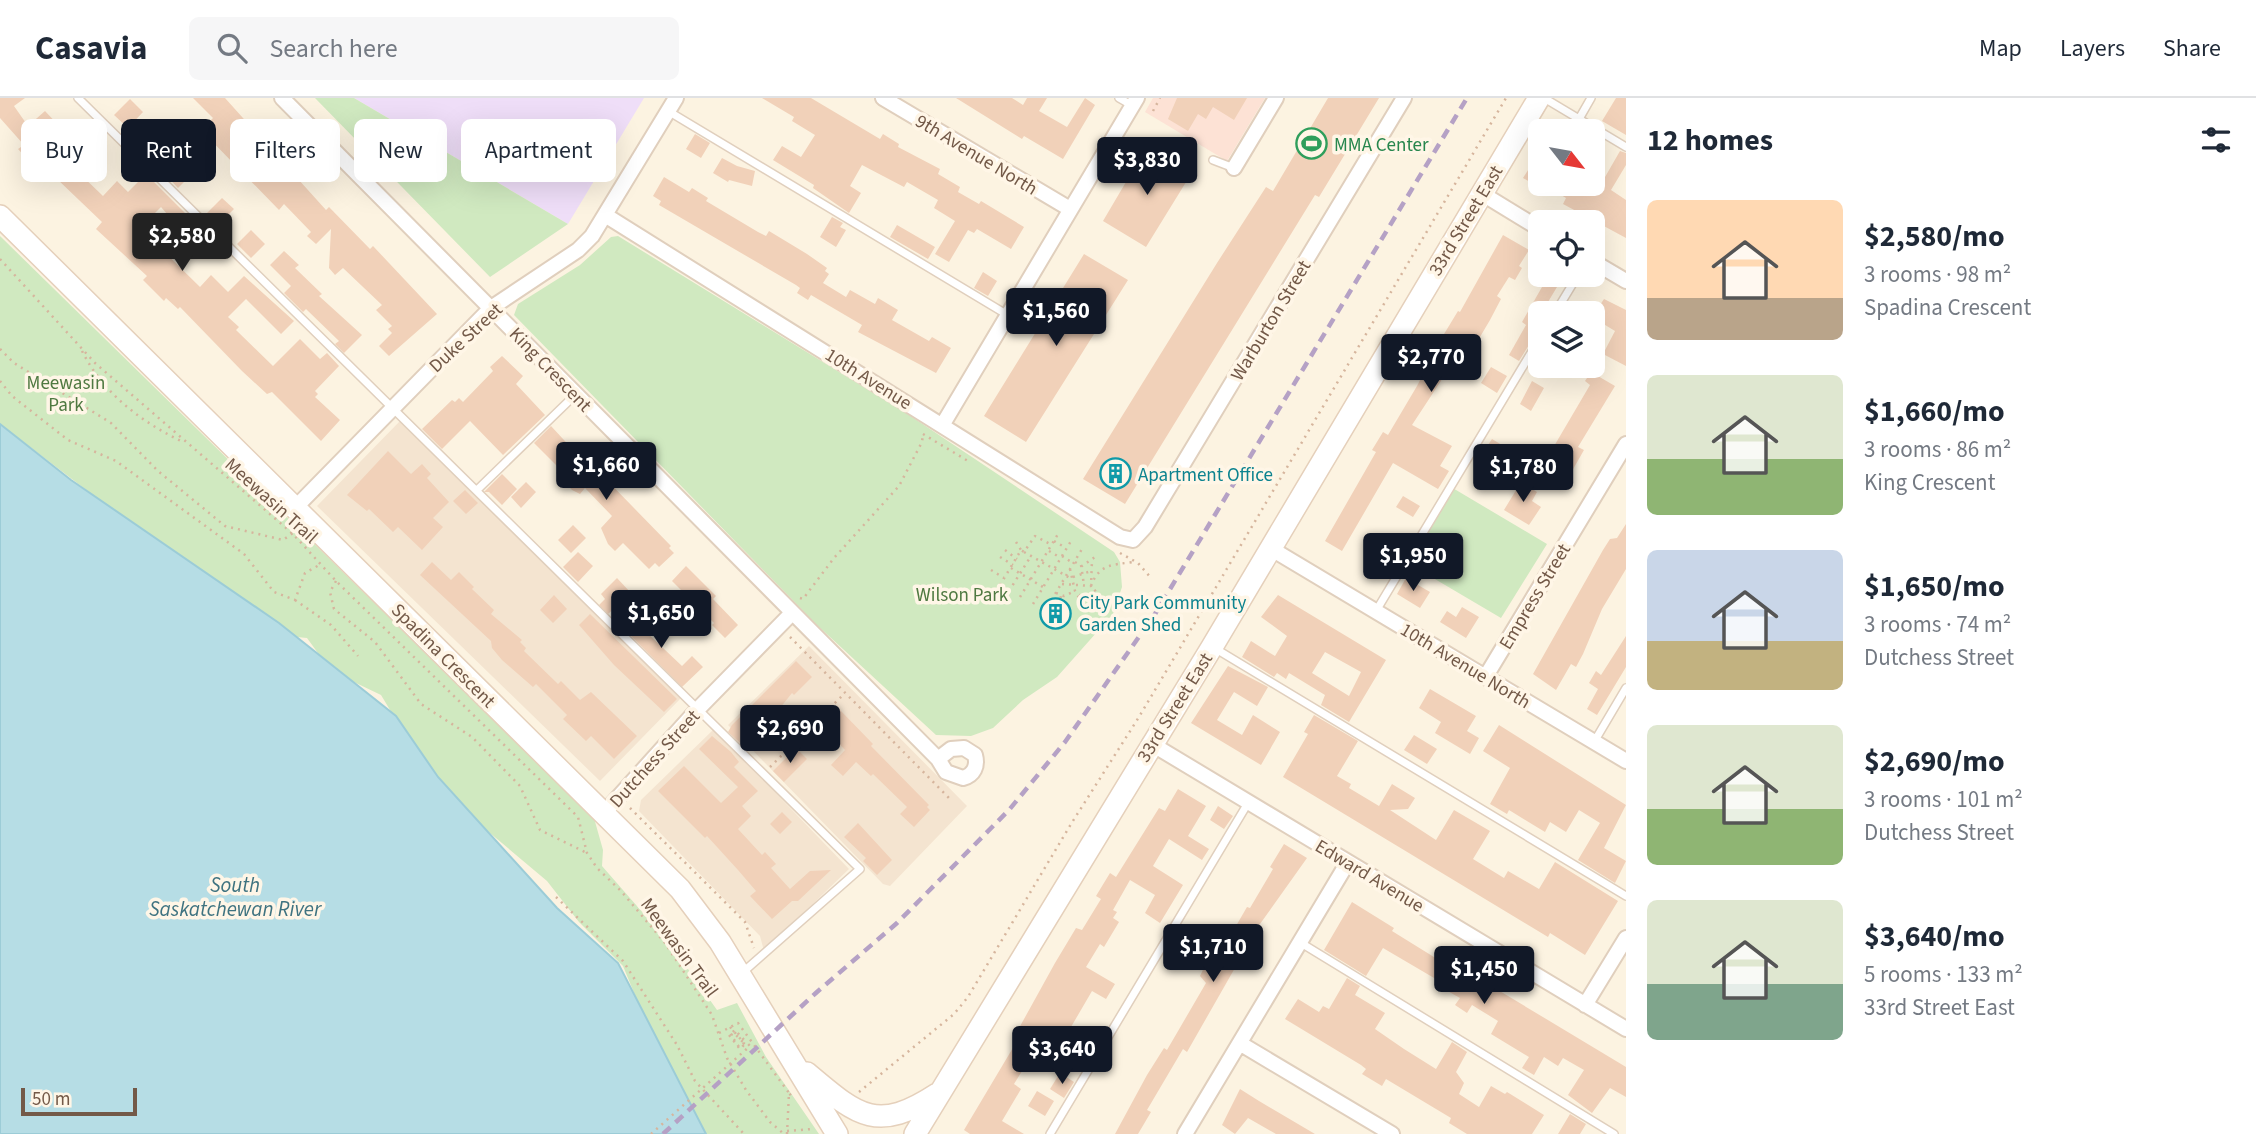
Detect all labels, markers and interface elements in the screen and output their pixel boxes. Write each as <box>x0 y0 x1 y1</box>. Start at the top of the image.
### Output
search box <box>189 17 679 80</box>
text: Casavia <box>35 25 147 72</box>
icon: search <box>213 29 251 67</box>
text: Search here <box>269 30 398 67</box>
text: Map <box>1979 31 2022 66</box>
text: Layers <box>2060 31 2125 66</box>
text: Share <box>2163 31 2221 66</box>
street label: 9th Avenue North <box>910 108 1042 202</box>
chip: Buy <box>21 119 107 182</box>
chip: Rent <box>121 119 216 182</box>
chip: Filters <box>230 119 340 182</box>
chip: New <box>354 119 447 182</box>
chip: Apartment <box>461 119 616 182</box>
north arrow <box>1528 119 1605 196</box>
map controls <box>1528 119 1605 378</box>
text: 12 homes <box>1647 119 1773 162</box>
icon: filters <box>2197 121 2235 159</box>
sports icon: MMA Center <box>1294 127 1328 161</box>
place label: MMA Center <box>1334 132 1429 159</box>
pin: $3,830 <box>1090 138 1204 197</box>
text: $3,830 <box>1113 143 1181 176</box>
street label: 33rd Street East <box>1423 160 1510 281</box>
button: locate <box>1528 210 1605 287</box>
pin: $2,580 <box>125 214 239 273</box>
text: $2,580/mo <box>1864 215 2005 258</box>
text: $2,580 <box>148 219 216 252</box>
icon: home <box>1703 228 1787 312</box>
street label: Warburton Street <box>1225 255 1318 386</box>
text: 3 rooms · 98 m² <box>1864 258 2011 291</box>
pin: $1,560 <box>999 288 1113 348</box>
text: Spadina Crescent <box>1864 291 2031 324</box>
text: $1,560 <box>1022 294 1090 327</box>
street label: Duke Street <box>423 296 509 379</box>
button: layers <box>1528 301 1605 378</box>
street label: King Crescent <box>502 322 598 419</box>
pin: $2,770 <box>1374 334 1488 394</box>
text: $2,770 <box>1397 340 1465 373</box>
street label: 10th Avenue <box>819 342 917 417</box>
park label: Meewasin Park <box>27 370 105 419</box>
text: $1,660/mo <box>1864 390 2005 433</box>
icon: home <box>1703 403 1787 487</box>
text: 3 rooms · 86 m² <box>1864 433 2011 466</box>
pin: $1,660 <box>549 442 663 502</box>
pin: $1,780 <box>1466 444 1580 504</box>
text: $1,660 <box>572 448 640 481</box>
text: $1,780 <box>1489 450 1557 483</box>
street label: Meewasin Trail <box>218 452 324 550</box>
building icon: Apartment Office <box>1098 457 1132 491</box>
place label: Apartment Office <box>1138 462 1273 489</box>
text: King Crescent <box>1864 466 1995 499</box>
pin: $1,950 <box>1356 533 1470 593</box>
street label: Empress Street <box>1493 538 1578 655</box>
text: $1,950 <box>1379 539 1447 572</box>
text: $1,650/mo <box>1864 565 2005 608</box>
icon: home <box>1703 578 1787 662</box>
park label: Wilson Park <box>916 582 1009 609</box>
pin: $1,650 <box>604 590 718 650</box>
place label: City Park Community Garden Shed <box>1079 590 1246 639</box>
text: $1,650 <box>627 596 695 629</box>
building icon: City Park Community Garden Shed <box>1039 596 1073 630</box>
street label: Spadina Crescent <box>385 598 502 715</box>
text: 3 rooms · 74 m² <box>1864 608 2011 641</box>
street label: 10th Avenue North <box>1395 617 1536 716</box>
text: Dutchess Street <box>1864 641 2014 674</box>
street label: 33rd Street East <box>1131 647 1220 768</box>
street label: Dutchess Street <box>604 703 707 814</box>
pin: $2,690 <box>733 706 847 765</box>
text: $2,690 <box>756 711 824 744</box>
text: $2,690/mo <box>1864 740 2005 783</box>
icon: home <box>1703 753 1787 837</box>
text: 3 rooms · 101 m² <box>1864 783 2023 816</box>
text: Dutchess Street <box>1864 816 2014 849</box>
street label: Edward Avenue <box>1310 833 1429 919</box>
water label: South Saskatchewan River <box>149 870 322 924</box>
street label: Meewasin Trail <box>633 893 724 1003</box>
text: $3,640/mo <box>1864 915 2005 958</box>
pin: $1,710 <box>1156 924 1270 984</box>
icon: home <box>1703 928 1787 1012</box>
text: $1,710 <box>1179 930 1247 963</box>
pin: $1,450 <box>1427 946 1541 1006</box>
text: $1,450 <box>1450 952 1518 985</box>
text: 5 rooms · 133 m² <box>1864 958 2023 991</box>
text: 33rd Street East <box>1864 991 2015 1024</box>
pin: $3,640 <box>1005 1026 1119 1086</box>
text: $3,640 <box>1028 1032 1096 1065</box>
scale bar <box>21 1085 136 1117</box>
text: 50 m <box>32 1086 70 1113</box>

